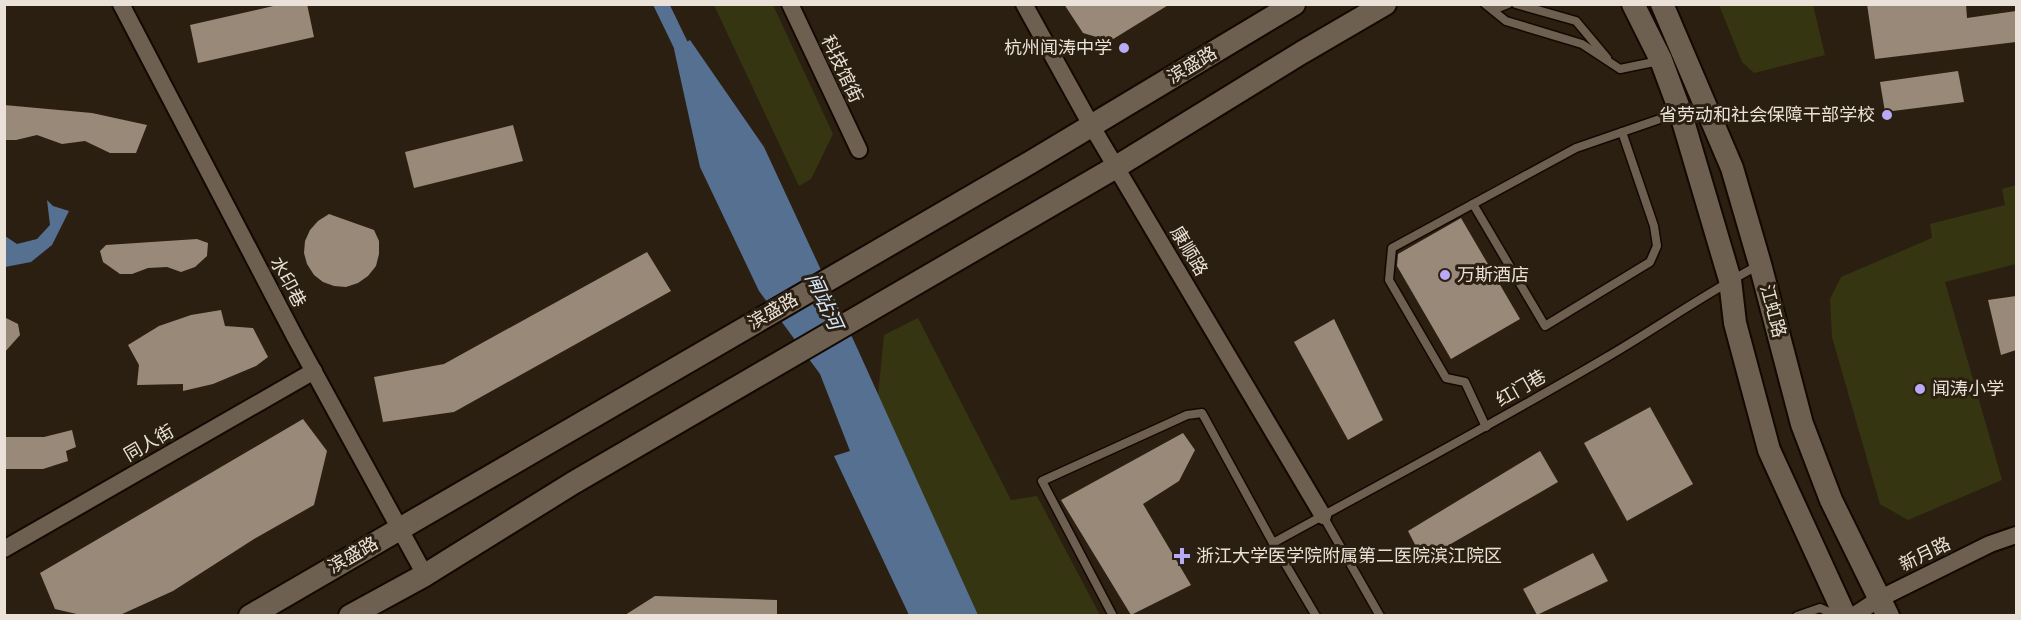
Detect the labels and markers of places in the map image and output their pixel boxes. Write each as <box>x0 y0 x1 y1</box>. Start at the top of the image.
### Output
place label: 杭州闻涛中学 <box>1004 37 1112 58</box>
marker: 杭州闻涛中学 <box>1117 41 1131 55</box>
place label: 省劳动和社会保障干部学校 <box>1659 104 1875 125</box>
marker: 省劳动和社会保障干部学校 <box>1880 108 1894 122</box>
place label: 万斯酒店 <box>1457 264 1529 285</box>
marker: 万斯酒店 <box>1438 268 1452 282</box>
place label: 闻涛小学 <box>1932 378 2004 399</box>
marker: 闻涛小学 <box>1913 382 1927 396</box>
place label: 浙江大学医学院附属第二医院滨江院区 <box>1196 545 1502 566</box>
marker: 浙江大学医学院附属第二医院滨江院区 <box>1173 547 1191 565</box>

